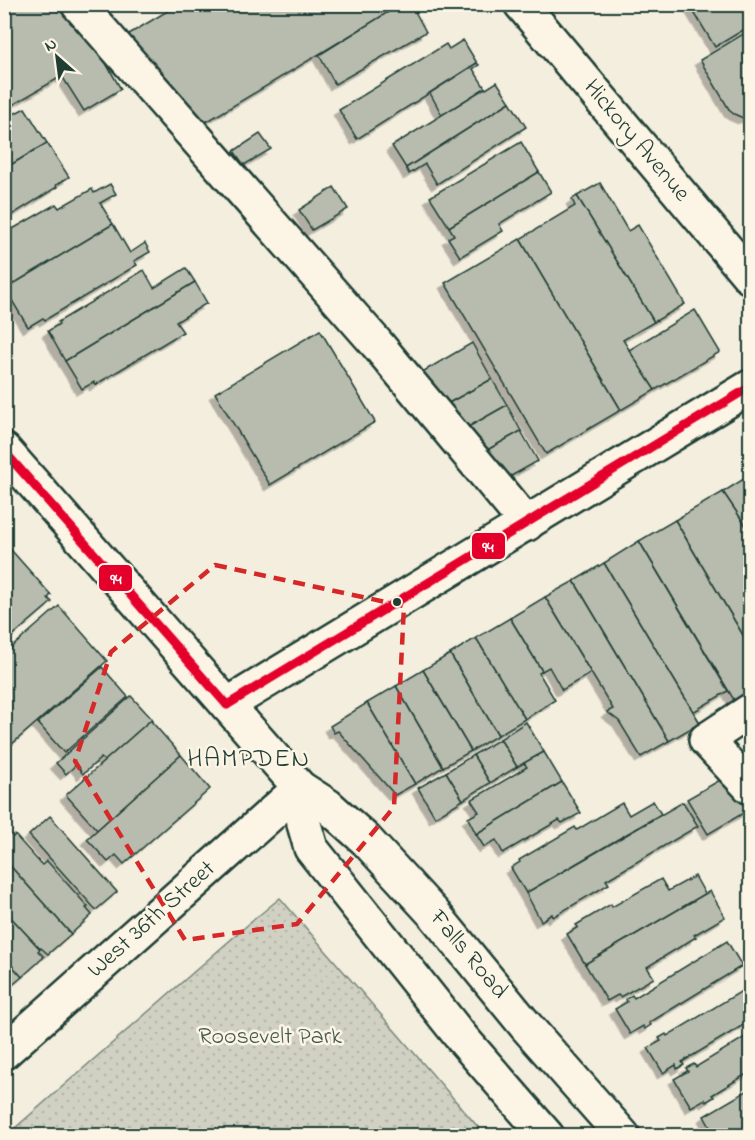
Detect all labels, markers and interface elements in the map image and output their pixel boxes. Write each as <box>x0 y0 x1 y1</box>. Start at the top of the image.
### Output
north arrow <box>27 27 87 87</box>
text: N <box>40 32 61 59</box>
street label: Hickory Avenue <box>573 72 698 211</box>
line badge: 94 <box>471 532 506 560</box>
text: 94 <box>481 536 494 560</box>
line badge: 94 <box>98 564 133 592</box>
text: 94 <box>109 568 122 592</box>
unlabelled marker <box>391 596 403 608</box>
district label: HAMPDEN <box>187 741 311 779</box>
street label: West 36th Street <box>80 853 224 987</box>
street label: Falls Road <box>420 902 516 1008</box>
park label: Roosevelt Park <box>198 1020 342 1055</box>

